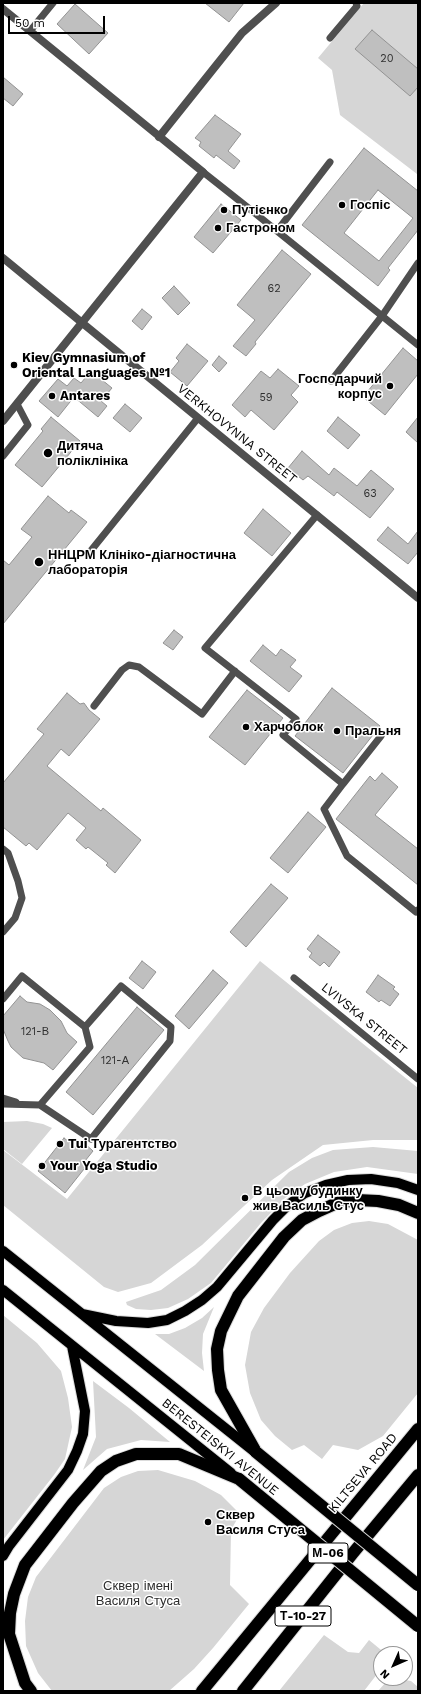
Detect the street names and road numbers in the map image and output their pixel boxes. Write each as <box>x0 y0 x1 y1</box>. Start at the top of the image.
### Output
street label: VERKHOVYNNA STREET <box>174 381 300 487</box>
street label: LVIVSKA STREET <box>318 980 410 1058</box>
street label: BERESTEISKYI AVENUE <box>159 1395 281 1499</box>
street label: KILTSEVA ROAD <box>325 1430 401 1516</box>
road number: М-06 <box>308 1543 348 1563</box>
road number: Т-10-27 <box>275 1606 331 1626</box>

